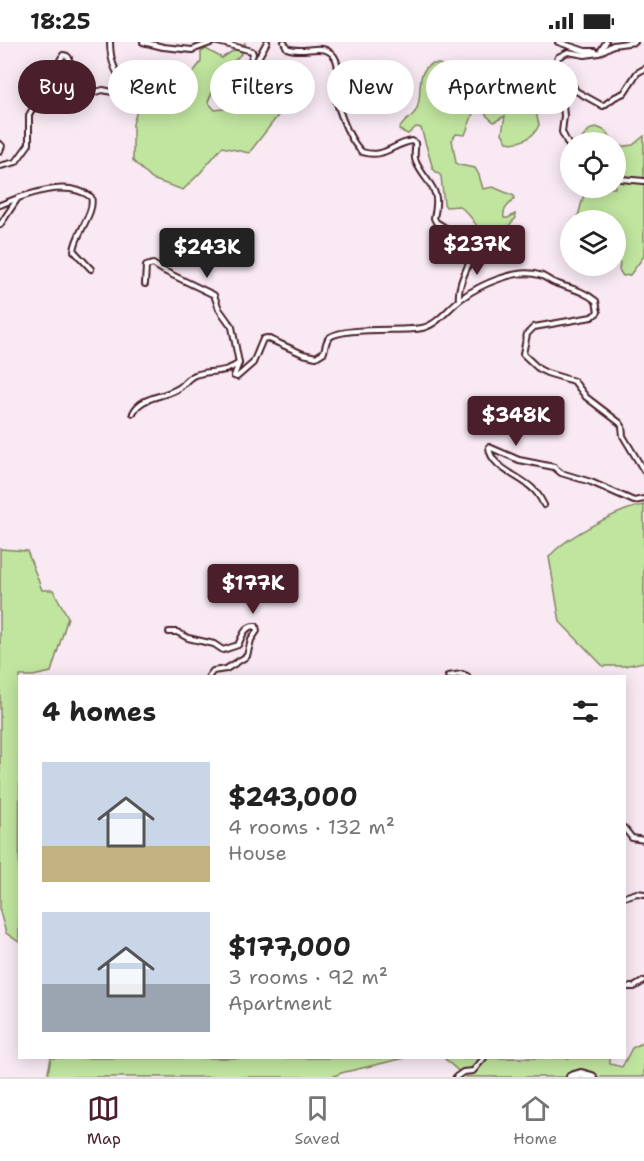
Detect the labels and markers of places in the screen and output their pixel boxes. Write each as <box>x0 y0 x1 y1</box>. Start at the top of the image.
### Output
pin: $237K <box>435 225 519 276</box>
pin: $243K <box>165 228 249 279</box>
pin: $348K <box>474 396 558 447</box>
pin: $177K <box>211 564 295 615</box>

